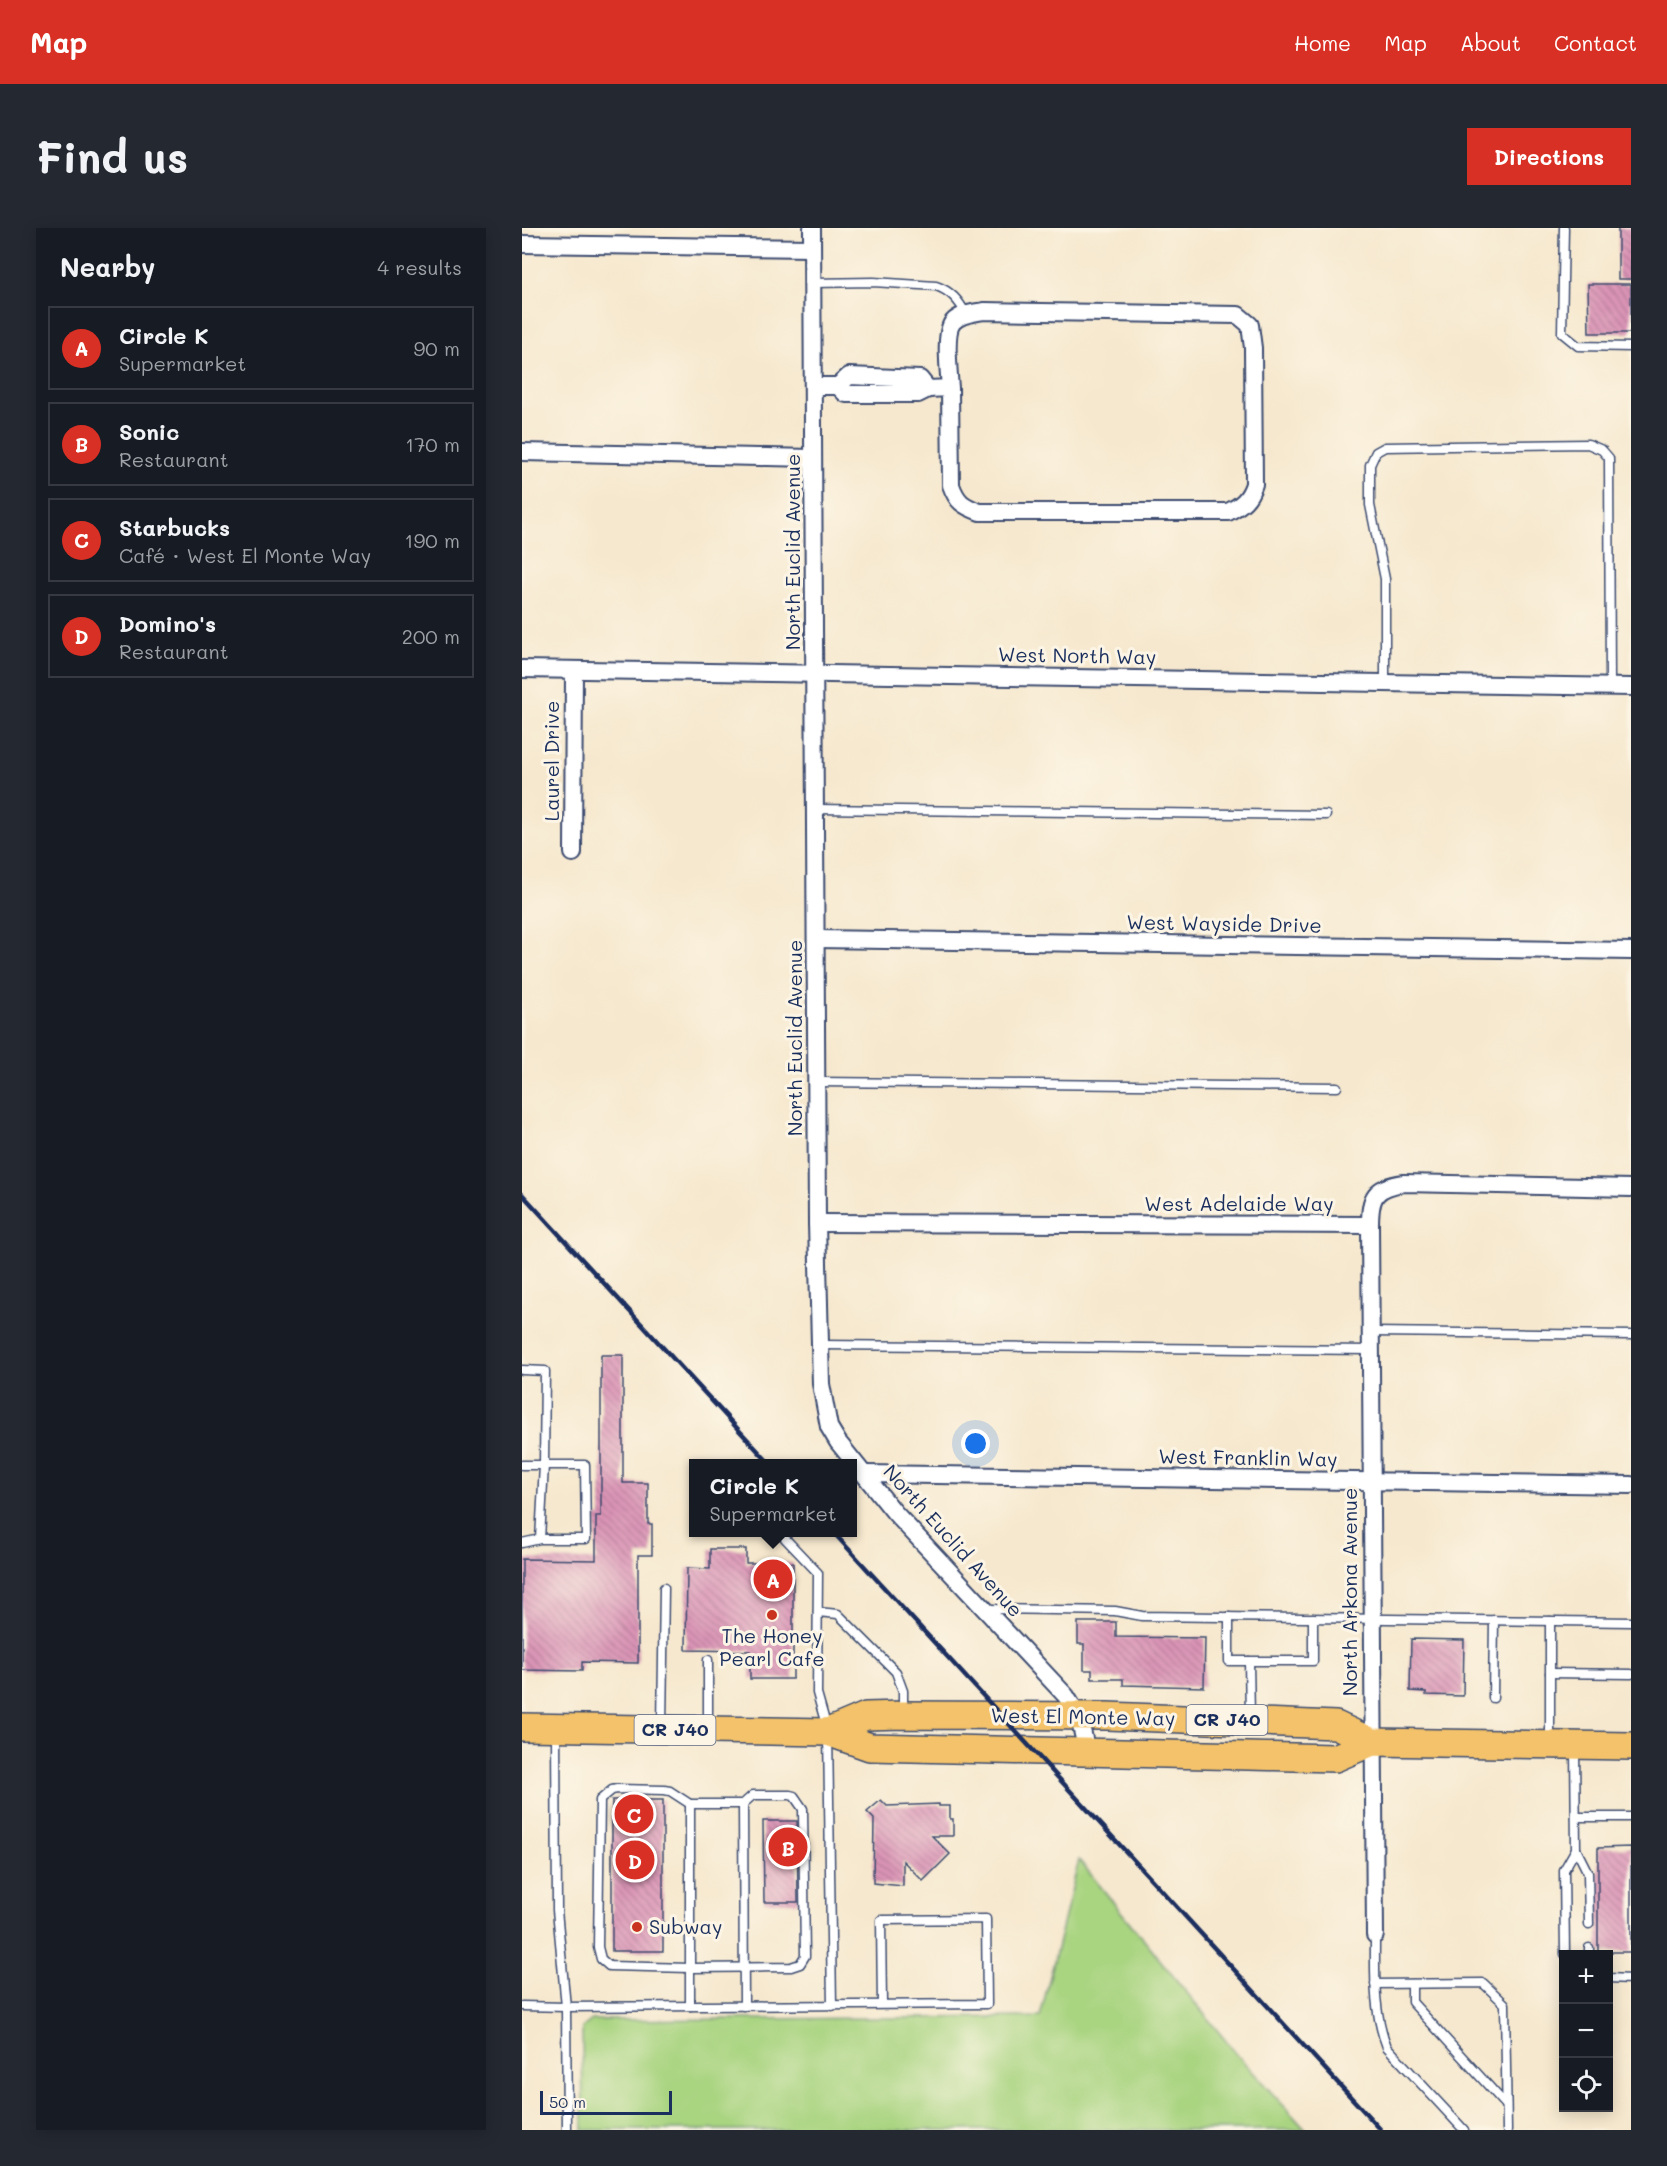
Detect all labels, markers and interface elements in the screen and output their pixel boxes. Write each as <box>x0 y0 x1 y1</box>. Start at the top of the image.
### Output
text: Map <box>30 24 87 60</box>
text: Home <box>1294 29 1351 56</box>
text: Map <box>1384 29 1427 56</box>
text: About <box>1460 29 1521 56</box>
text: Contact <box>1554 29 1637 56</box>
button: Directions <box>1467 128 1631 185</box>
text: Find us <box>36 129 188 184</box>
text: Nearby <box>60 250 155 284</box>
text: 4 results <box>377 254 462 280</box>
text: Circle K <box>119 321 209 350</box>
text: A <box>75 335 88 361</box>
text: 90 m <box>414 335 460 361</box>
text: Supermarket <box>119 350 246 376</box>
text: Sonic <box>119 417 179 446</box>
text: B <box>75 431 88 457</box>
text: 170 m <box>405 431 460 457</box>
text: Restaurant <box>119 446 229 472</box>
street label: North Euclid Avenue <box>779 454 805 650</box>
text: Starbucks <box>119 513 230 542</box>
text: C <box>74 527 89 553</box>
text: 190 m <box>405 527 460 553</box>
text: Café · West El Monte Way <box>119 542 371 568</box>
text: Domino's <box>119 609 216 638</box>
text: D <box>74 623 89 649</box>
text: 200 m <box>402 623 460 649</box>
text: Restaurant <box>119 638 229 664</box>
street label: West North Way <box>998 641 1156 669</box>
street label: Laurel Drive <box>538 701 564 821</box>
street label: West Wayside Drive <box>1126 908 1322 938</box>
street label: North Euclid Avenue <box>781 940 807 1136</box>
street label: West Adelaide Way <box>1144 1190 1334 1216</box>
your location <box>961 1429 990 1458</box>
street label: West Franklin Way <box>1158 1442 1338 1472</box>
popup <box>689 1459 857 1537</box>
street label: North Euclid Avenue <box>878 1459 1029 1622</box>
text: Circle K <box>709 1471 799 1500</box>
street label: North Arkona Avenue <box>1336 1488 1362 1696</box>
text: Supermarket <box>709 1500 837 1526</box>
pin: A <box>754 1556 792 1602</box>
marker: The Honey Pearl Cafe <box>765 1608 779 1622</box>
place label: The Honey Pearl Cafe <box>719 1622 825 1671</box>
street label: West El Monte Way <box>990 1701 1176 1731</box>
road number: CR J40 <box>1186 1705 1268 1735</box>
road number: CR J40 <box>634 1715 716 1745</box>
pin: C <box>614 1792 654 1836</box>
pin: B <box>768 1824 808 1870</box>
pin: D <box>616 1838 654 1882</box>
place label: Subway <box>649 1913 722 1939</box>
marker: Subway <box>630 1920 644 1934</box>
map controls <box>1559 1950 1613 2112</box>
button: + <box>1559 1950 1613 2004</box>
button: − <box>1559 2004 1613 2058</box>
button: locate <box>1559 2058 1613 2112</box>
scale bar <box>540 2088 672 2116</box>
text: 50 m <box>549 2091 586 2112</box>

